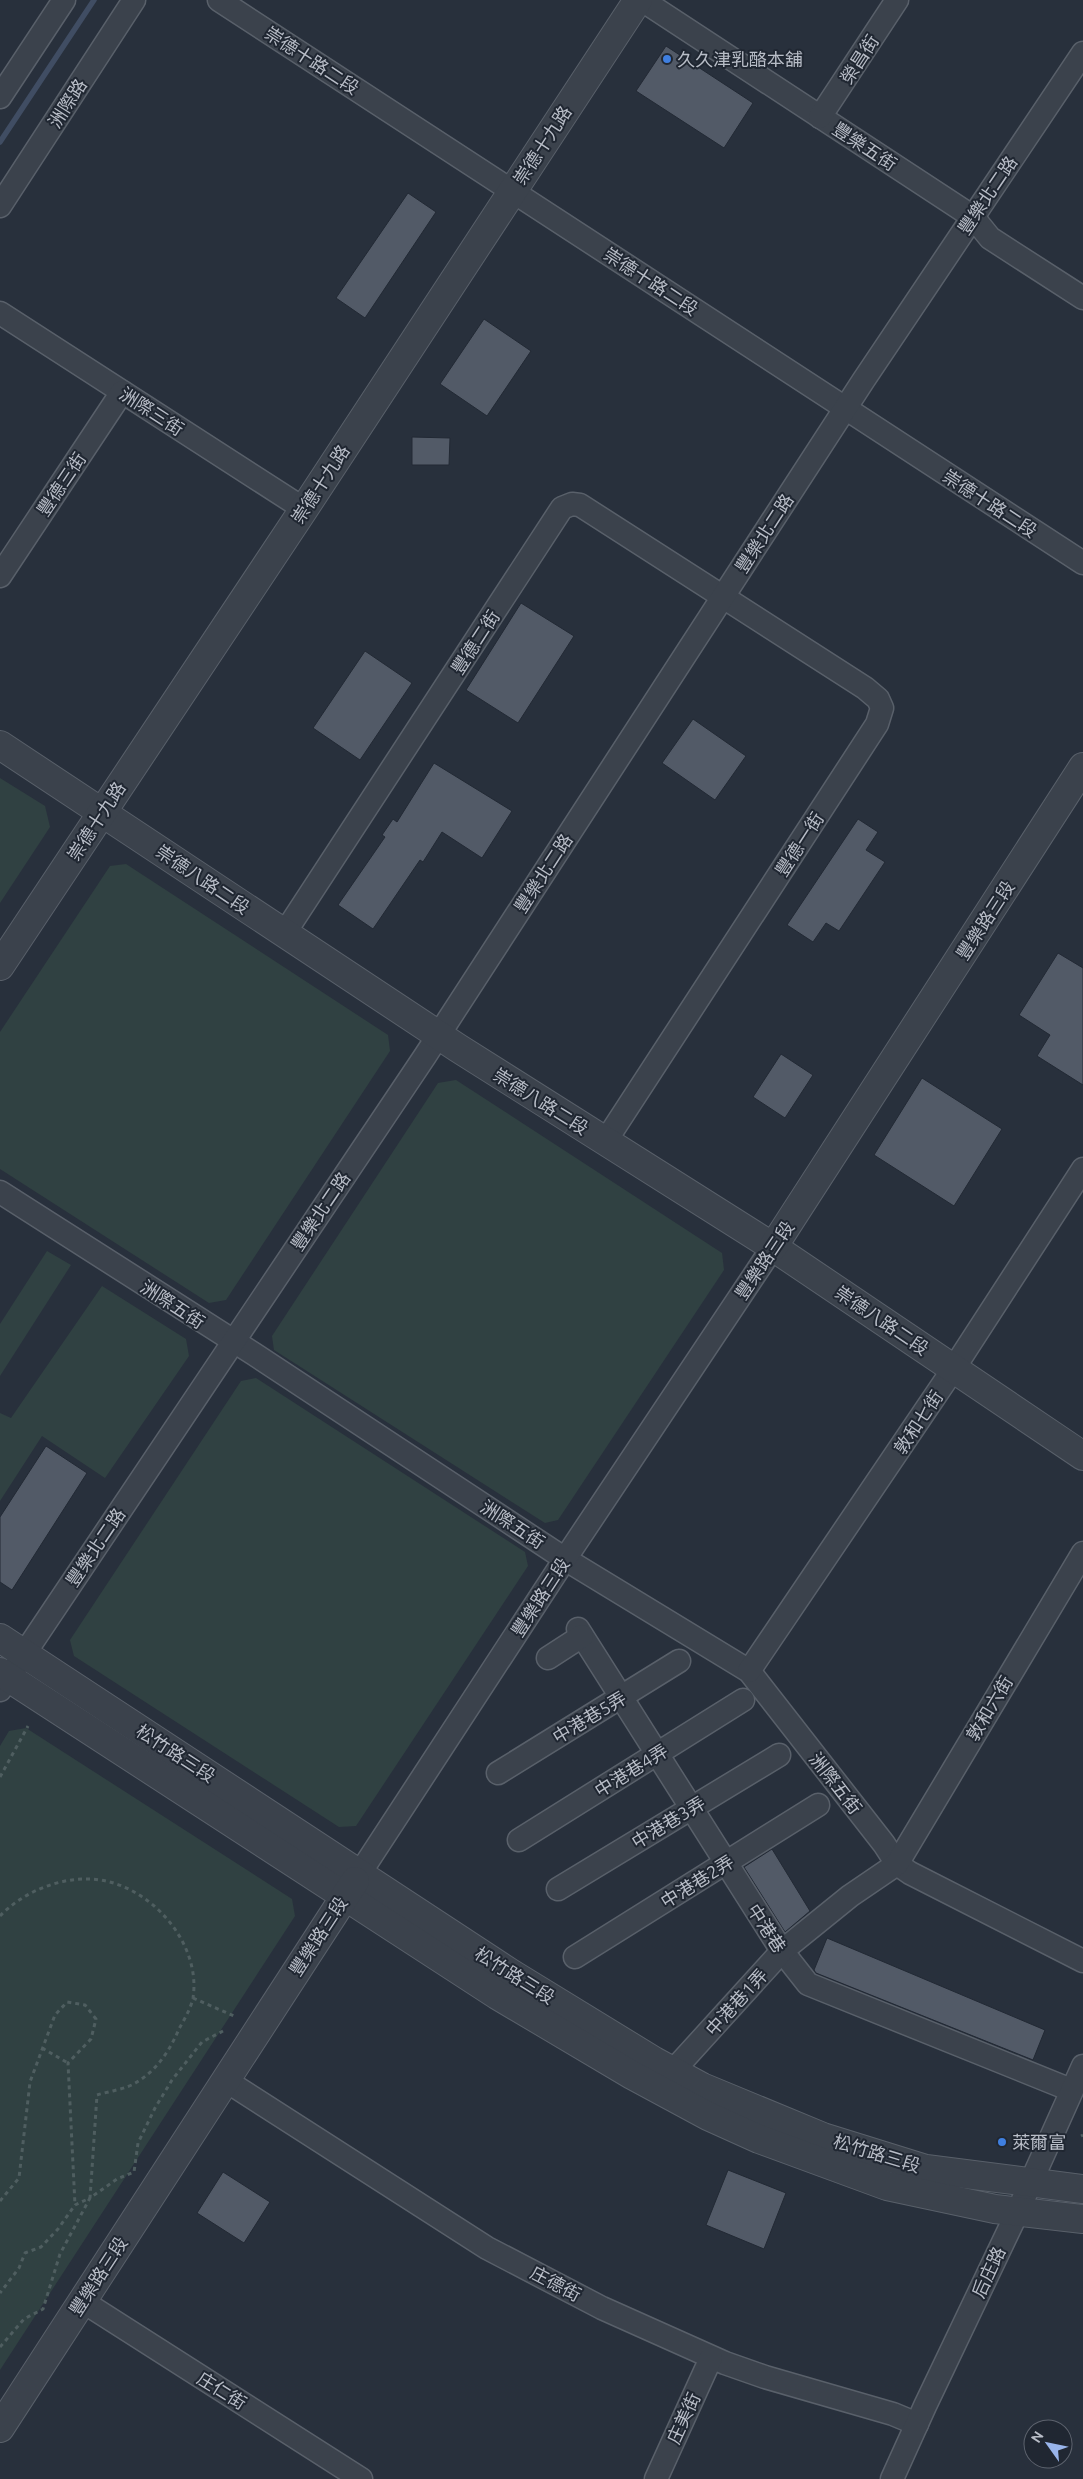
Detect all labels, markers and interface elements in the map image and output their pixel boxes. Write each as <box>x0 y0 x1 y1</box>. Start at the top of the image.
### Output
street label: 崇德十路二段 <box>261 22 363 98</box>
street label: 榮昌街 <box>836 31 882 87</box>
place label: 久久津乳酪本舖 <box>677 49 803 69</box>
marker: 久久津乳酪本舖 <box>661 53 673 65</box>
street label: 洲際路 <box>44 75 90 131</box>
street label: 崇德十九路 <box>509 102 575 188</box>
street label: 豐樂五街 <box>829 118 901 174</box>
street label: 豐樂北二路 <box>954 152 1020 238</box>
street label: 崇德十路二段 <box>600 243 702 319</box>
street label: 洲際三街 <box>116 383 188 439</box>
street label: 崇德十九路 <box>287 441 353 527</box>
street label: 豐德三街 <box>33 449 89 519</box>
street label: 崇德十路二段 <box>939 465 1041 541</box>
street label: 豐樂北二路 <box>731 490 797 576</box>
street label: 豐德二街 <box>447 606 503 678</box>
street label: 崇德十九路 <box>63 778 129 864</box>
street label: 豐德一街 <box>771 808 827 880</box>
street label: 豐樂北二路 <box>510 830 576 916</box>
street label: 崇德八路二段 <box>153 841 253 917</box>
street label: 豐樂路三段 <box>952 877 1018 963</box>
street label: 崇德八路二段 <box>490 1064 592 1138</box>
street label: 豐樂北二路 <box>287 1168 353 1254</box>
street label: 豐樂路三段 <box>731 1217 797 1303</box>
street label: 洲際五街 <box>137 1276 209 1332</box>
street label: 崇德八路二段 <box>832 1282 932 1358</box>
street label: 敦和七街 <box>890 1387 946 1457</box>
street label: 洲際五街 <box>477 1496 549 1552</box>
street label: 豐樂北二路 <box>62 1504 128 1590</box>
street label: 豐樂路三段 <box>507 1554 573 1640</box>
street label: 敦和六街 <box>962 1672 1016 1744</box>
street label: 中港巷5弄 <box>549 1687 629 1747</box>
street label: 松竹路三段 <box>133 1720 219 1786</box>
street label: 中港巷4弄 <box>591 1740 671 1800</box>
street label: 洲際五街 <box>806 1748 866 1818</box>
street label: 中港巷3弄 <box>628 1792 708 1852</box>
street label: 中港巷2弄 <box>657 1851 737 1911</box>
street label: 豐樂路三段 <box>285 1893 351 1979</box>
street label: 中港巷 <box>744 1900 790 1956</box>
street label: 松竹路三段 <box>472 1943 558 2007</box>
street label: 中港巷1弄 <box>701 1965 771 2039</box>
street label: 松竹路三段 <box>831 2130 923 2176</box>
place label: 萊爾富 <box>1012 2132 1066 2152</box>
marker: 萊爾富 <box>996 2136 1008 2148</box>
street label: 豐樂路三段 <box>65 2233 131 2319</box>
street label: 后庄路 <box>968 2243 1008 2301</box>
street label: 庄德街 <box>527 2261 585 2305</box>
street label: 庄仁街 <box>194 2367 250 2413</box>
street label: 庄美街 <box>663 2389 703 2447</box>
north arrow <box>1023 2419 1073 2469</box>
text: N <box>1028 2428 1047 2446</box>

